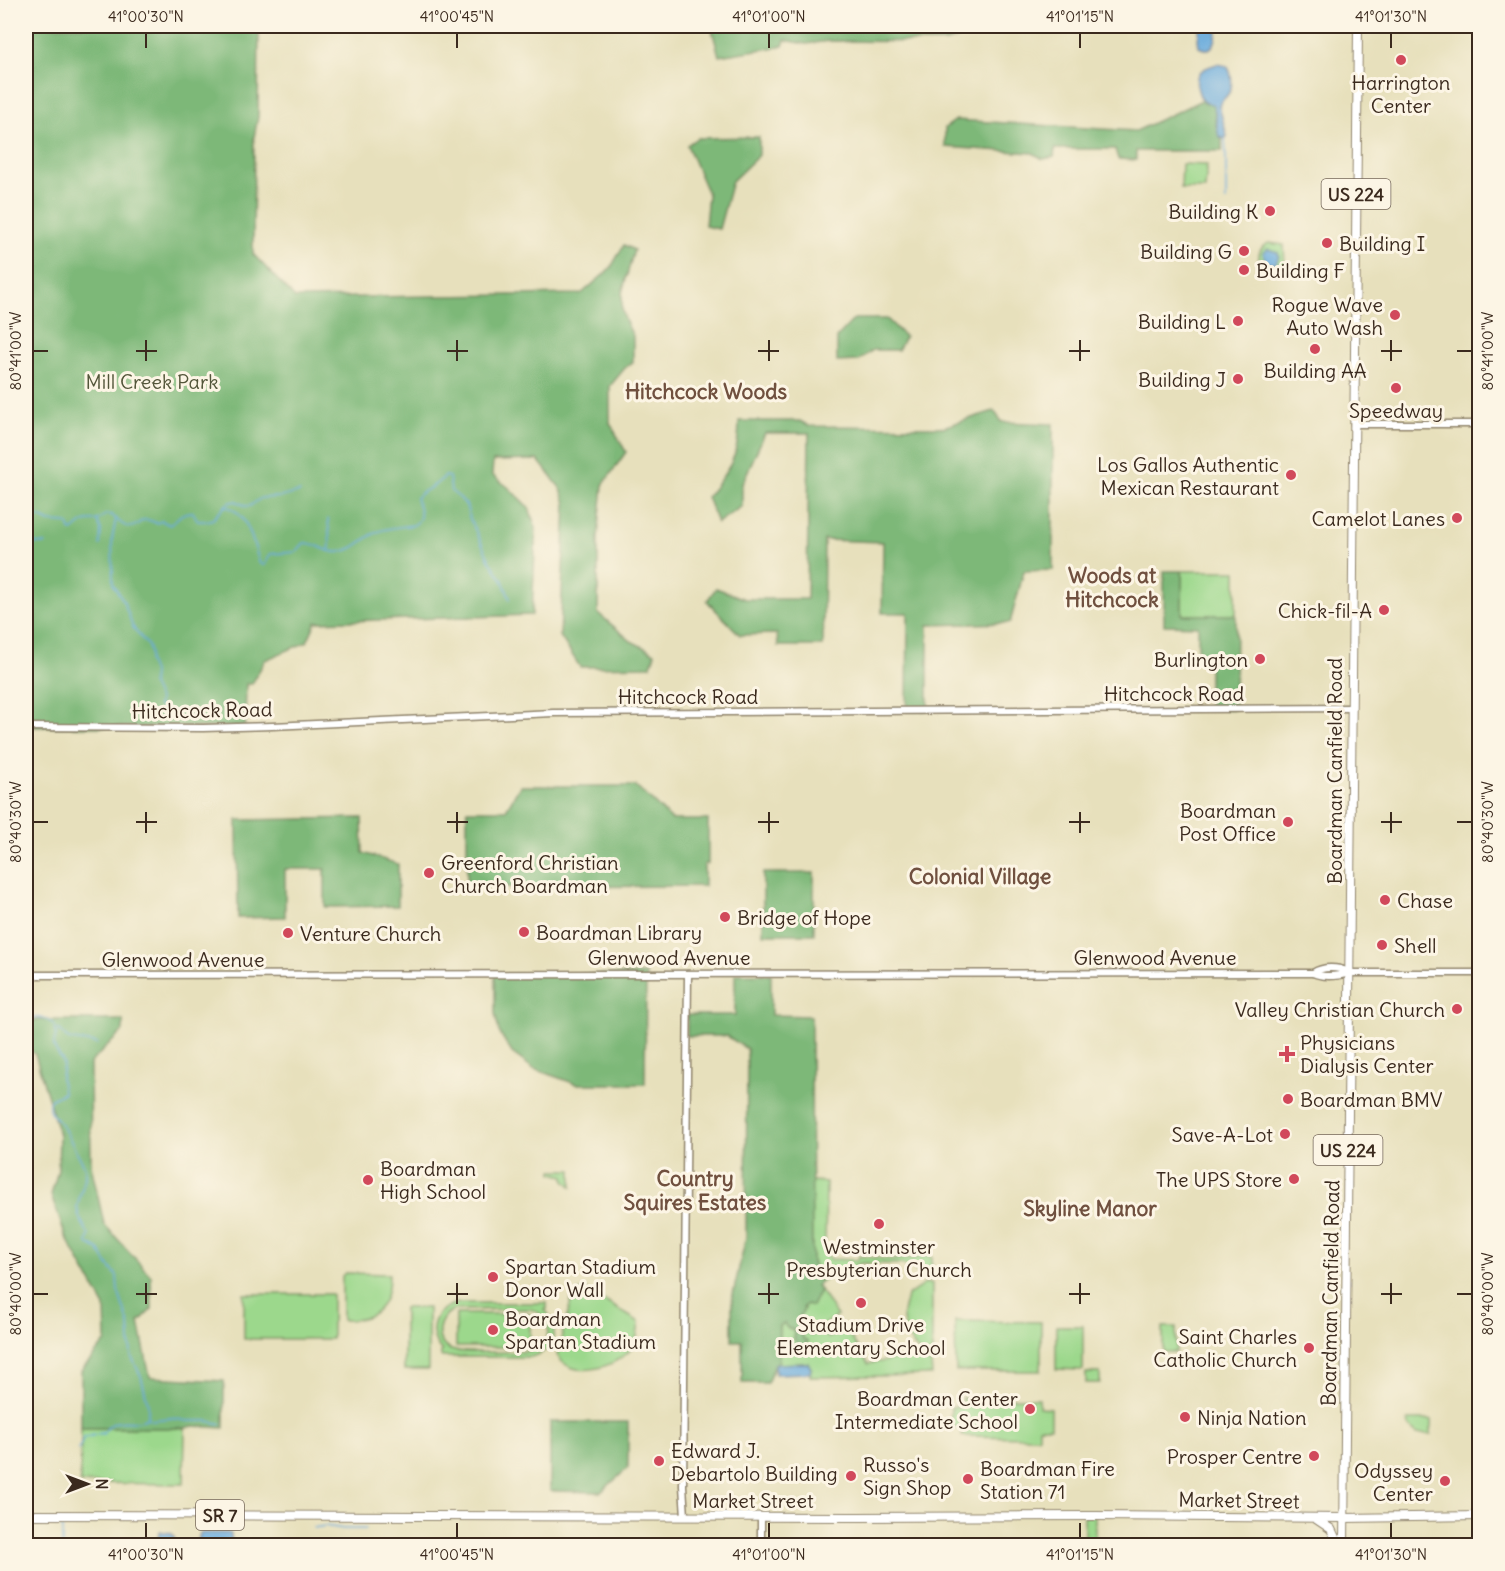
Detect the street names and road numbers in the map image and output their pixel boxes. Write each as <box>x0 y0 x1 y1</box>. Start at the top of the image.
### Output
road number: US 224 <box>1322 179 1390 209</box>
street label: Boardman Canfield Road <box>1322 658 1347 884</box>
street label: Hitchcock Road <box>1104 681 1245 706</box>
street label: Hitchcock Road <box>618 684 759 709</box>
street label: Hitchcock Road <box>131 696 273 724</box>
street label: Glenwood Avenue <box>588 945 750 970</box>
street label: Glenwood Avenue <box>1074 945 1236 970</box>
street label: Glenwood Avenue <box>102 947 264 972</box>
road number: US 224 <box>1314 1135 1382 1165</box>
street label: Boardman Canfield Road <box>1316 1179 1344 1406</box>
street label: Market Street <box>1178 1486 1300 1514</box>
street label: Market Street <box>692 1488 814 1513</box>
road number: SR 7 <box>196 1500 244 1530</box>

